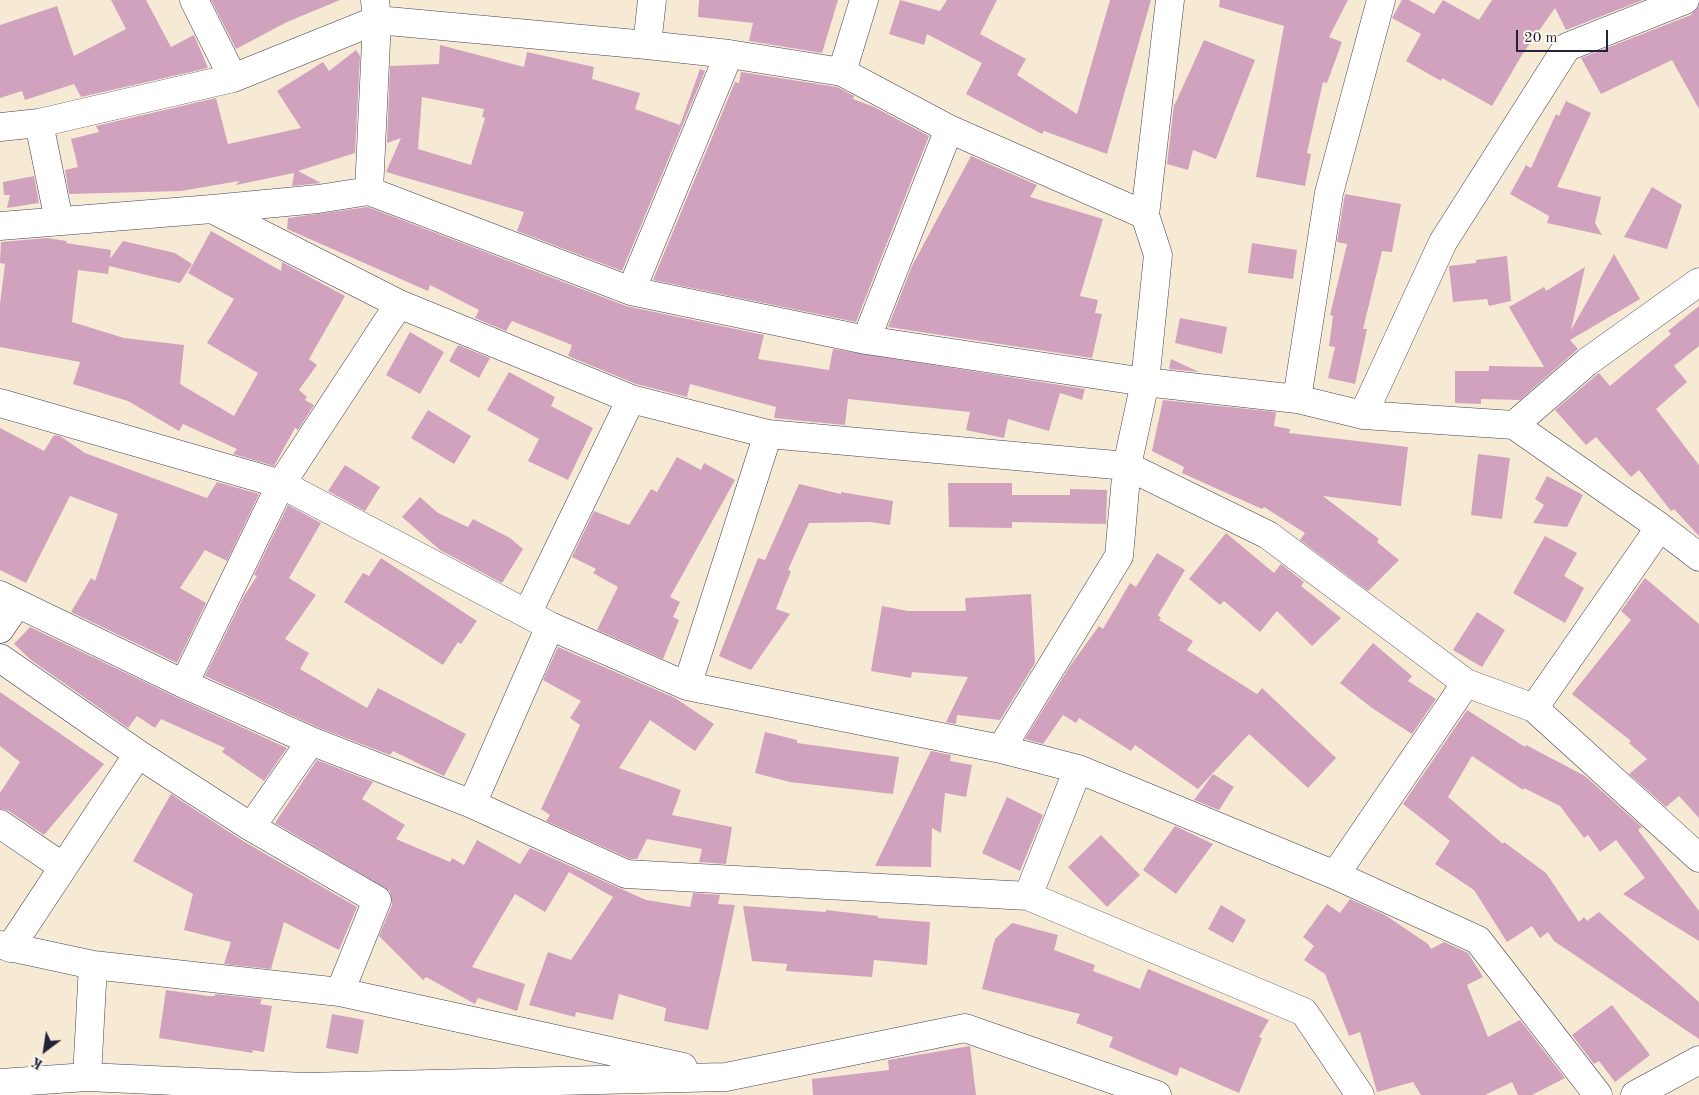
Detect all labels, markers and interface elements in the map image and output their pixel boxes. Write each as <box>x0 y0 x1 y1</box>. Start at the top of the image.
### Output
scale bar <box>1519 20 1612 52</box>
text: 20 m <box>1524 31 1558 46</box>
north arrow <box>20 1025 70 1075</box>
text: K <box>29 1054 46 1072</box>

